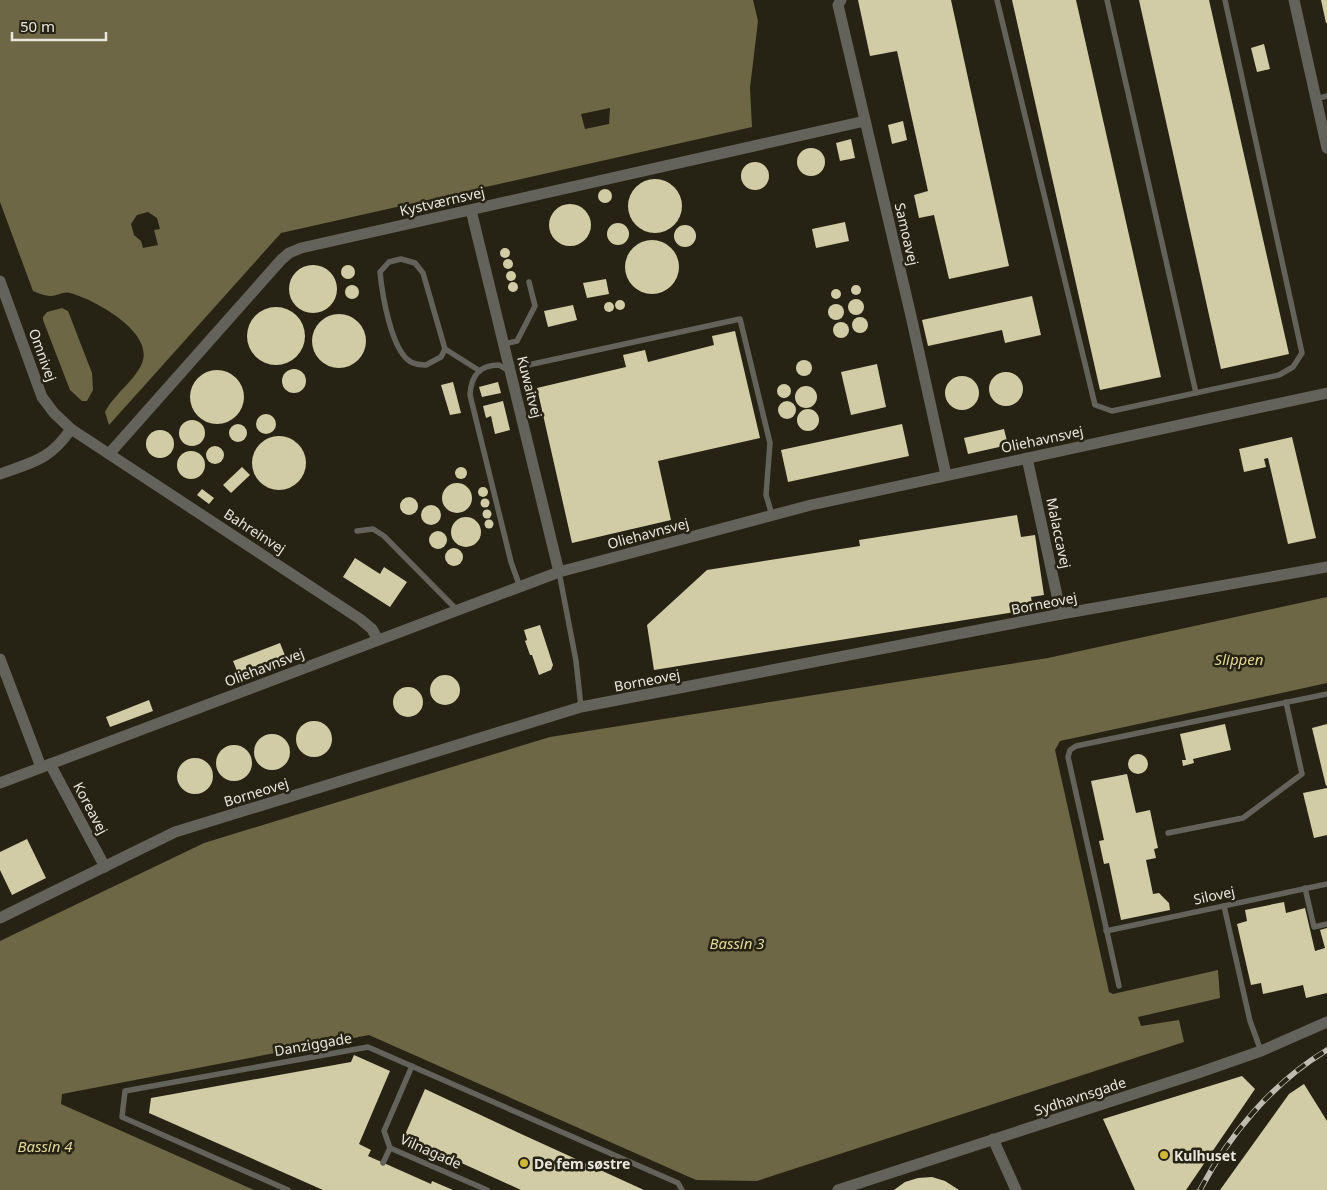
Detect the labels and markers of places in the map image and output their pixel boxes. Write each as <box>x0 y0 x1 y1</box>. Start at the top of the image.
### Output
place label: Kulhuset <box>1174 1146 1236 1165</box>
marker: Kulhuset <box>1158 1149 1170 1161</box>
place label: De fem søstre <box>534 1154 630 1173</box>
marker: De fem søstre <box>518 1157 530 1169</box>

